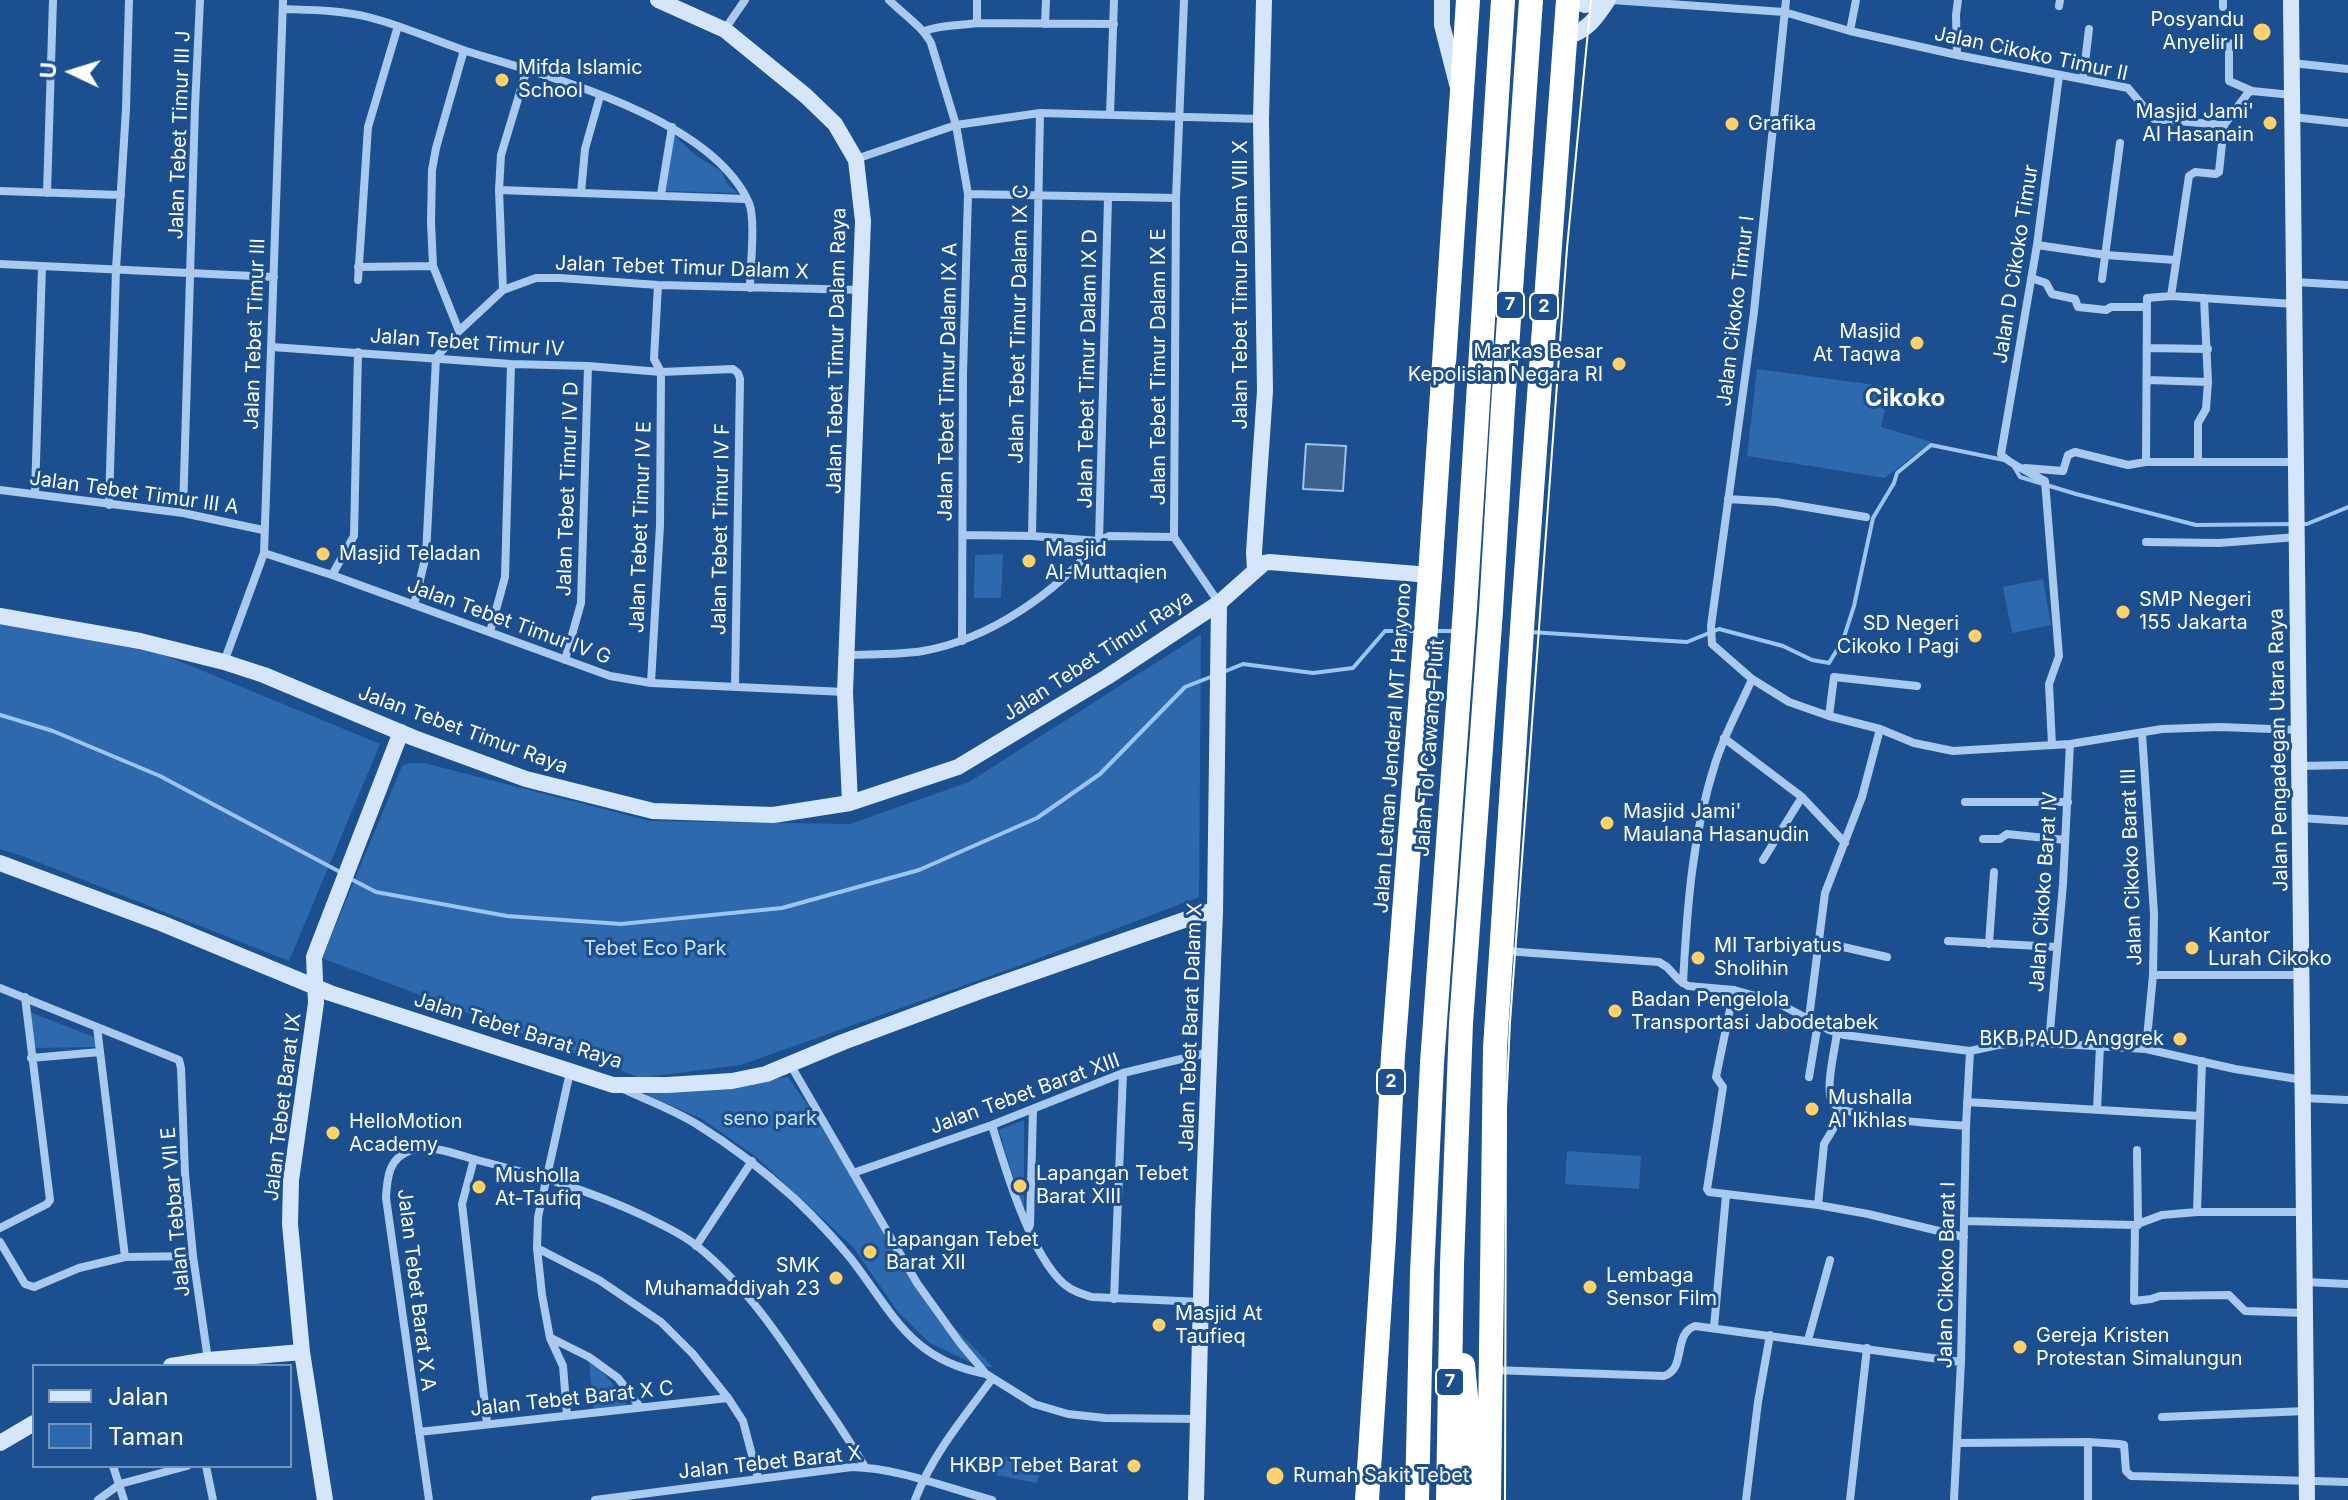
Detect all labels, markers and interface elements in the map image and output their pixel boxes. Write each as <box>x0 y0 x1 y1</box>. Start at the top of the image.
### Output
place label: Posyandu Anyelir II <box>2151 8 2244 55</box>
marker: Posyandu Anyelir II <box>2251 21 2273 43</box>
street label: Jalan Cikoko Timur II <box>1932 22 2130 86</box>
street label: Jalan Tebet Timur III J <box>164 30 196 240</box>
north arrow <box>32 32 112 112</box>
place label: Mifda Islamic School <box>518 56 643 103</box>
text: U <box>35 61 62 79</box>
marker: Mifda Islamic School <box>493 71 511 89</box>
place label: Masjid Jami' Al Hasanain <box>2136 100 2254 147</box>
place label: Grafika <box>1748 112 1816 136</box>
marker: Masjid Jami' Al Hasanain <box>2261 114 2279 132</box>
marker: Grafika <box>1723 115 1741 133</box>
street label: Jalan Tebet Timur Dalam VIII X <box>1229 140 1253 430</box>
street label: Jalan D Cikoko Timur <box>1988 163 2044 365</box>
street label: Jalan Tebet Timur Dalam IX C <box>1005 184 1033 464</box>
street label: Jalan Tebet Timur Dalam Raya <box>823 208 851 494</box>
street label: Jalan Cikoko Timur I <box>1712 214 1760 408</box>
street label: Jalan Tebet Timur Dalam IX E <box>1147 228 1171 506</box>
street label: Jalan Tebet Timur Dalam IX D <box>1074 229 1102 509</box>
street label: Jalan Tebet Timur III <box>240 238 270 430</box>
street label: Jalan Tebet Timur Dalam IX A <box>934 242 962 522</box>
street label: Jalan Tebet Timur Dalam X <box>555 252 809 284</box>
road number: 7 <box>1496 291 1524 319</box>
road number: 2 <box>1530 293 1558 321</box>
place label: Masjid At Taqwa <box>1813 320 1901 367</box>
street label: Jalan Tebet Timur IV <box>369 324 565 362</box>
marker: Masjid At Taqwa <box>1908 334 1926 352</box>
place label: Markas Besar Kepolisian Negara RI <box>1408 340 1603 387</box>
marker: Markas Besar Kepolisian Negara RI <box>1610 355 1628 373</box>
street label: Jalan Tebet Timur IV D <box>552 381 584 597</box>
district label: Cikoko <box>1865 385 1945 413</box>
street label: Jalan Tebet Timur IV E <box>625 420 657 634</box>
street label: Jalan Tebet Timur IV F <box>707 423 735 635</box>
street label: Jalan Tebet Timur III A <box>28 466 240 520</box>
place label: Masjid Al-Muttaqien <box>1045 538 1167 585</box>
place label: Masjid Teladan <box>339 542 481 566</box>
marker: Masjid Teladan <box>314 545 332 563</box>
marker: Masjid Al-Muttaqien <box>1020 552 1038 570</box>
street label: Jalan Tebet Timur IV G <box>404 574 614 670</box>
street label: Jalan Letnan Jenderal MT Haryono <box>1369 582 1417 914</box>
street label: Jalan Tebet Timur Raya <box>999 586 1197 726</box>
place label: SMP Negeri 155 Jakarta <box>2139 588 2252 635</box>
marker: SMP Negeri 155 Jakarta <box>2114 603 2132 621</box>
street label: Jalan Pengadegan Utara Raya <box>2265 608 2293 892</box>
place label: SD Negeri Cikoko I Pagi <box>1837 612 1959 659</box>
marker: SD Negeri Cikoko I Pagi <box>1966 627 1984 645</box>
street label: Jalan Tol Cawang–Pluit <box>1410 638 1450 858</box>
street label: Jalan Tebet Timur Raya <box>355 681 571 779</box>
street label: Jalan Cikoko Barat III <box>2117 768 2147 966</box>
street label: Jalan Cikoko Barat IV <box>2025 791 2063 993</box>
place label: Masjid Jami' Maulana Hasanudin <box>1623 800 1809 847</box>
marker: Masjid Jami' Maulana Hasanudin <box>1598 814 1616 832</box>
street label: Jalan Tebet Barat Dalam X <box>1175 902 1207 1152</box>
place label: Kantor Lurah Cikoko <box>2208 924 2332 971</box>
place label: MI Tarbiyatus Sholihin <box>1714 934 1842 981</box>
park label: Tebet Eco Park <box>584 937 726 961</box>
marker: Kantor Lurah Cikoko <box>2183 939 2201 957</box>
marker: MI Tarbiyatus Sholihin <box>1689 949 1707 967</box>
street label: Jalan Tebet Barat Raya <box>411 988 625 1074</box>
place label: Badan Pengelola Transportasi Jabodetabek <box>1631 988 1878 1035</box>
marker: Badan Pengelola Transportasi Jabodetabek <box>1606 1002 1624 1020</box>
street label: Jalan Tebet Barat IX <box>260 1011 306 1203</box>
place label: BKB PAUD Anggrek <box>1979 1027 2164 1051</box>
marker: BKB PAUD Anggrek <box>2171 1030 2189 1048</box>
street label: Jalan Tebet Barat XIII <box>927 1048 1123 1140</box>
road number: 2 <box>1377 1068 1405 1096</box>
place label: Mushalla Al Ikhlas <box>1828 1086 1912 1133</box>
marker: Mushalla Al Ikhlas <box>1803 1100 1821 1118</box>
park label: seno park <box>723 1107 817 1131</box>
place label: HelloMotion Academy <box>349 1110 462 1157</box>
marker: HelloMotion Academy <box>324 1124 342 1142</box>
street label: Jalan Tebbar VII E <box>157 1126 195 1298</box>
place label: Lapangan Tebet Barat XIII <box>1036 1162 1188 1209</box>
place label: Musholla At-Taufiq <box>495 1164 581 1211</box>
marker: Lapangan Tebet Barat XIII <box>1011 1177 1029 1195</box>
marker: Musholla At-Taufiq <box>470 1178 488 1196</box>
street label: Jalan Cikoko Barat I <box>1933 1181 1961 1369</box>
street label: Jalan Tebet Barat X A <box>392 1188 440 1392</box>
place label: Lapangan Tebet Barat XII <box>886 1228 1038 1275</box>
marker: Lapangan Tebet Barat XII <box>861 1243 879 1261</box>
place label: SMK Muhamaddiyah 23 <box>645 1254 820 1301</box>
place label: Lembaga Sensor Film <box>1606 1264 1717 1311</box>
marker: SMK Muhamaddiyah 23 <box>827 1269 845 1287</box>
marker: Lembaga Sensor Film <box>1581 1278 1599 1296</box>
place label: Masjid At Taufieq <box>1175 1302 1262 1349</box>
marker: Masjid At Taufieq <box>1150 1316 1168 1334</box>
place label: Gereja Kristen Protestan Simalungun <box>2036 1324 2243 1371</box>
marker: Gereja Kristen Protestan Simalungun <box>2011 1338 2029 1356</box>
legend <box>32 1364 292 1468</box>
road number: 7 <box>1436 1368 1464 1396</box>
street label: Jalan Tebet Barat X C <box>469 1376 675 1422</box>
text: Jalan <box>108 1382 169 1411</box>
text: Taman <box>108 1422 184 1451</box>
street label: Jalan Tebet Barat X <box>677 1441 863 1485</box>
place label: HKBP Tebet Barat <box>950 1454 1118 1478</box>
marker: HKBP Tebet Barat <box>1125 1457 1143 1475</box>
place label: Rumah Sakit Tebet <box>1293 1464 1469 1488</box>
marker: Rumah Sakit Tebet <box>1264 1465 1286 1487</box>

